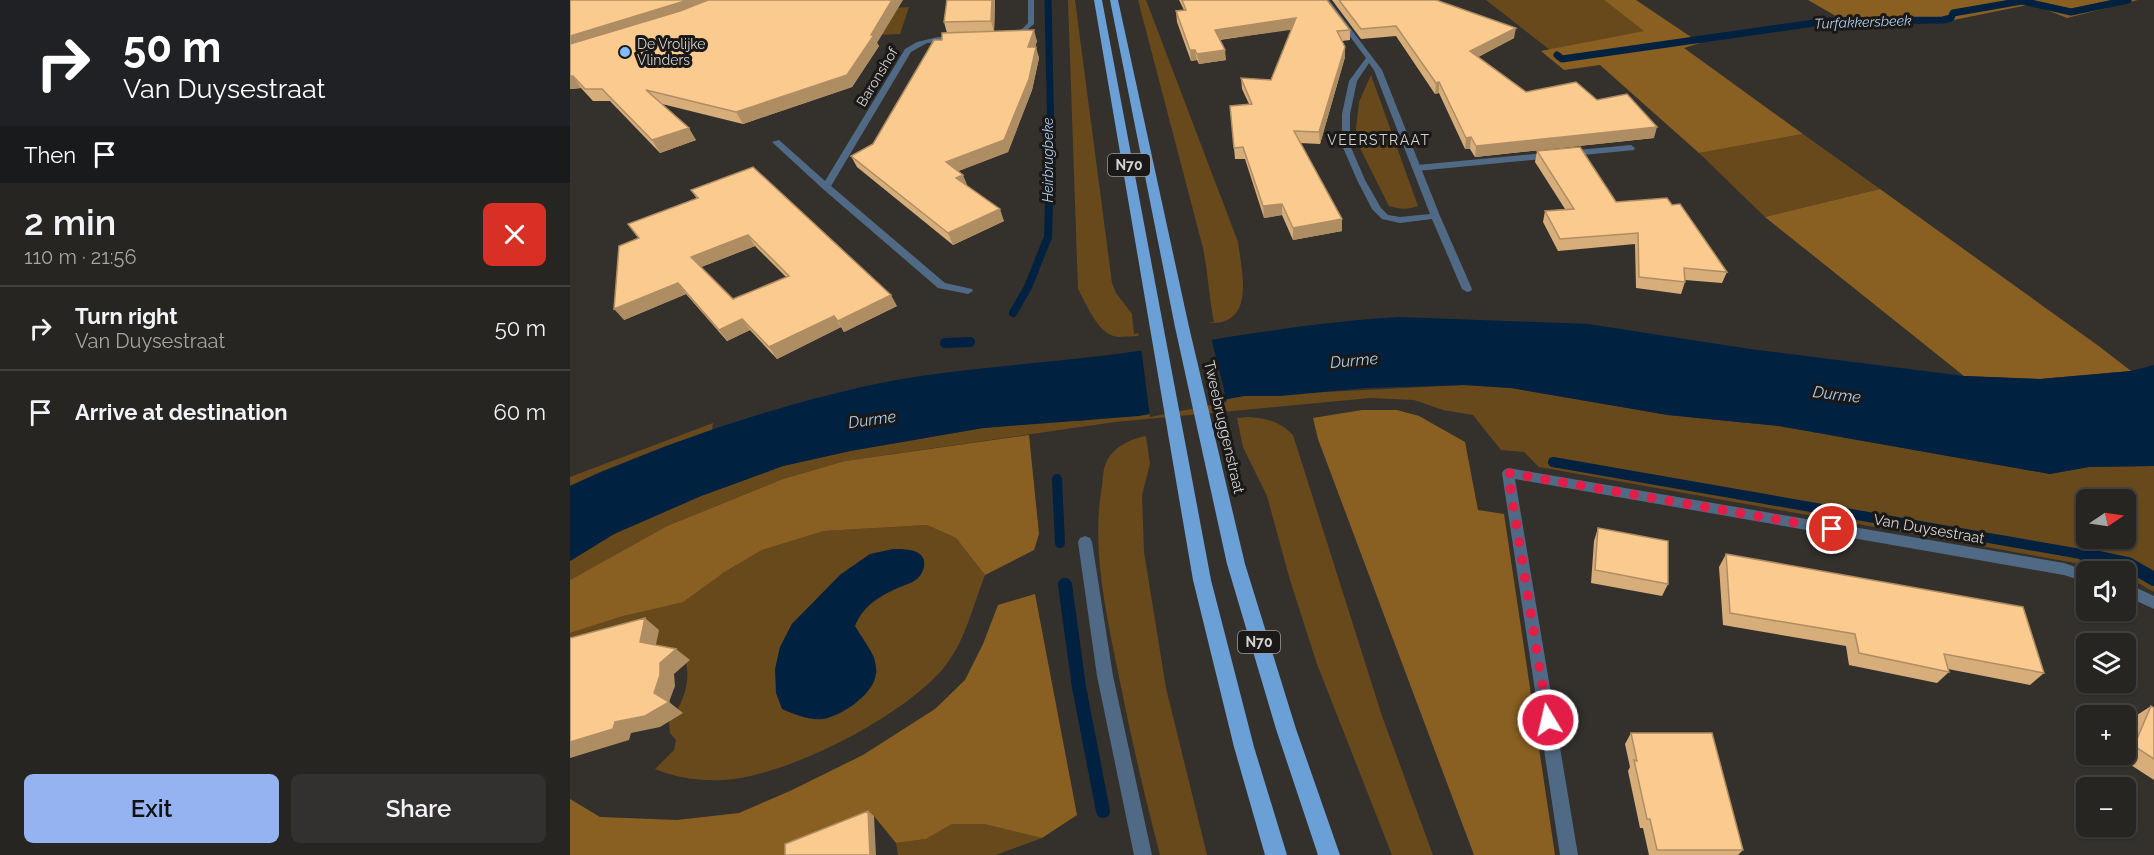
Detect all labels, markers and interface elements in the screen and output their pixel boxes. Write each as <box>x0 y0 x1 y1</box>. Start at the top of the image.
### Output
water label: Turfakkersbeek <box>1814 12 1912 32</box>
text: 50 m <box>123 23 221 72</box>
icon: right <box>24 24 102 102</box>
place label: De Vrolijke Vlinders <box>637 36 706 68</box>
street label: Baronshof <box>853 43 902 109</box>
marker: De Vrolijke Vlinders <box>618 45 632 59</box>
text: Van Duysestraat <box>123 73 326 104</box>
water label: Heirbrugbeke <box>1040 117 1056 203</box>
district label: VEERSTRAAT <box>1327 132 1431 148</box>
icon: arrive <box>88 138 121 171</box>
text: Then <box>24 142 76 168</box>
road number: N70 <box>1108 154 1150 176</box>
text: 2 min <box>24 201 116 243</box>
button: close <box>483 203 546 266</box>
text: 110 m · 21:56 <box>24 245 137 269</box>
text: Turn right <box>75 303 178 329</box>
icon: right <box>24 312 57 345</box>
text: 50 m <box>495 315 546 341</box>
text: Van Duysestraat <box>75 329 225 353</box>
water label: Durme <box>1329 349 1379 372</box>
street label: Tweebruggenstraat <box>1200 359 1248 495</box>
water label: Durme <box>1812 382 1862 407</box>
icon: arrive <box>24 396 57 429</box>
text: Arrive at destination <box>75 399 288 425</box>
text: 60 m <box>493 399 546 425</box>
water label: Durme <box>847 407 898 432</box>
north arrow <box>2076 489 2136 549</box>
map controls <box>2076 489 2136 837</box>
pin <box>1806 503 1857 554</box>
street label: Van Duysestraat <box>1872 510 1986 548</box>
icon: arrive <box>1815 512 1848 545</box>
button: sound <box>2076 561 2136 621</box>
road number: N70 <box>1238 631 1280 653</box>
button: layers <box>2076 633 2136 693</box>
position arrow <box>1516 688 1580 752</box>
button: + <box>2076 705 2136 765</box>
button: Exit <box>24 774 279 843</box>
button: Share <box>291 774 546 843</box>
button: − <box>2076 777 2136 837</box>

